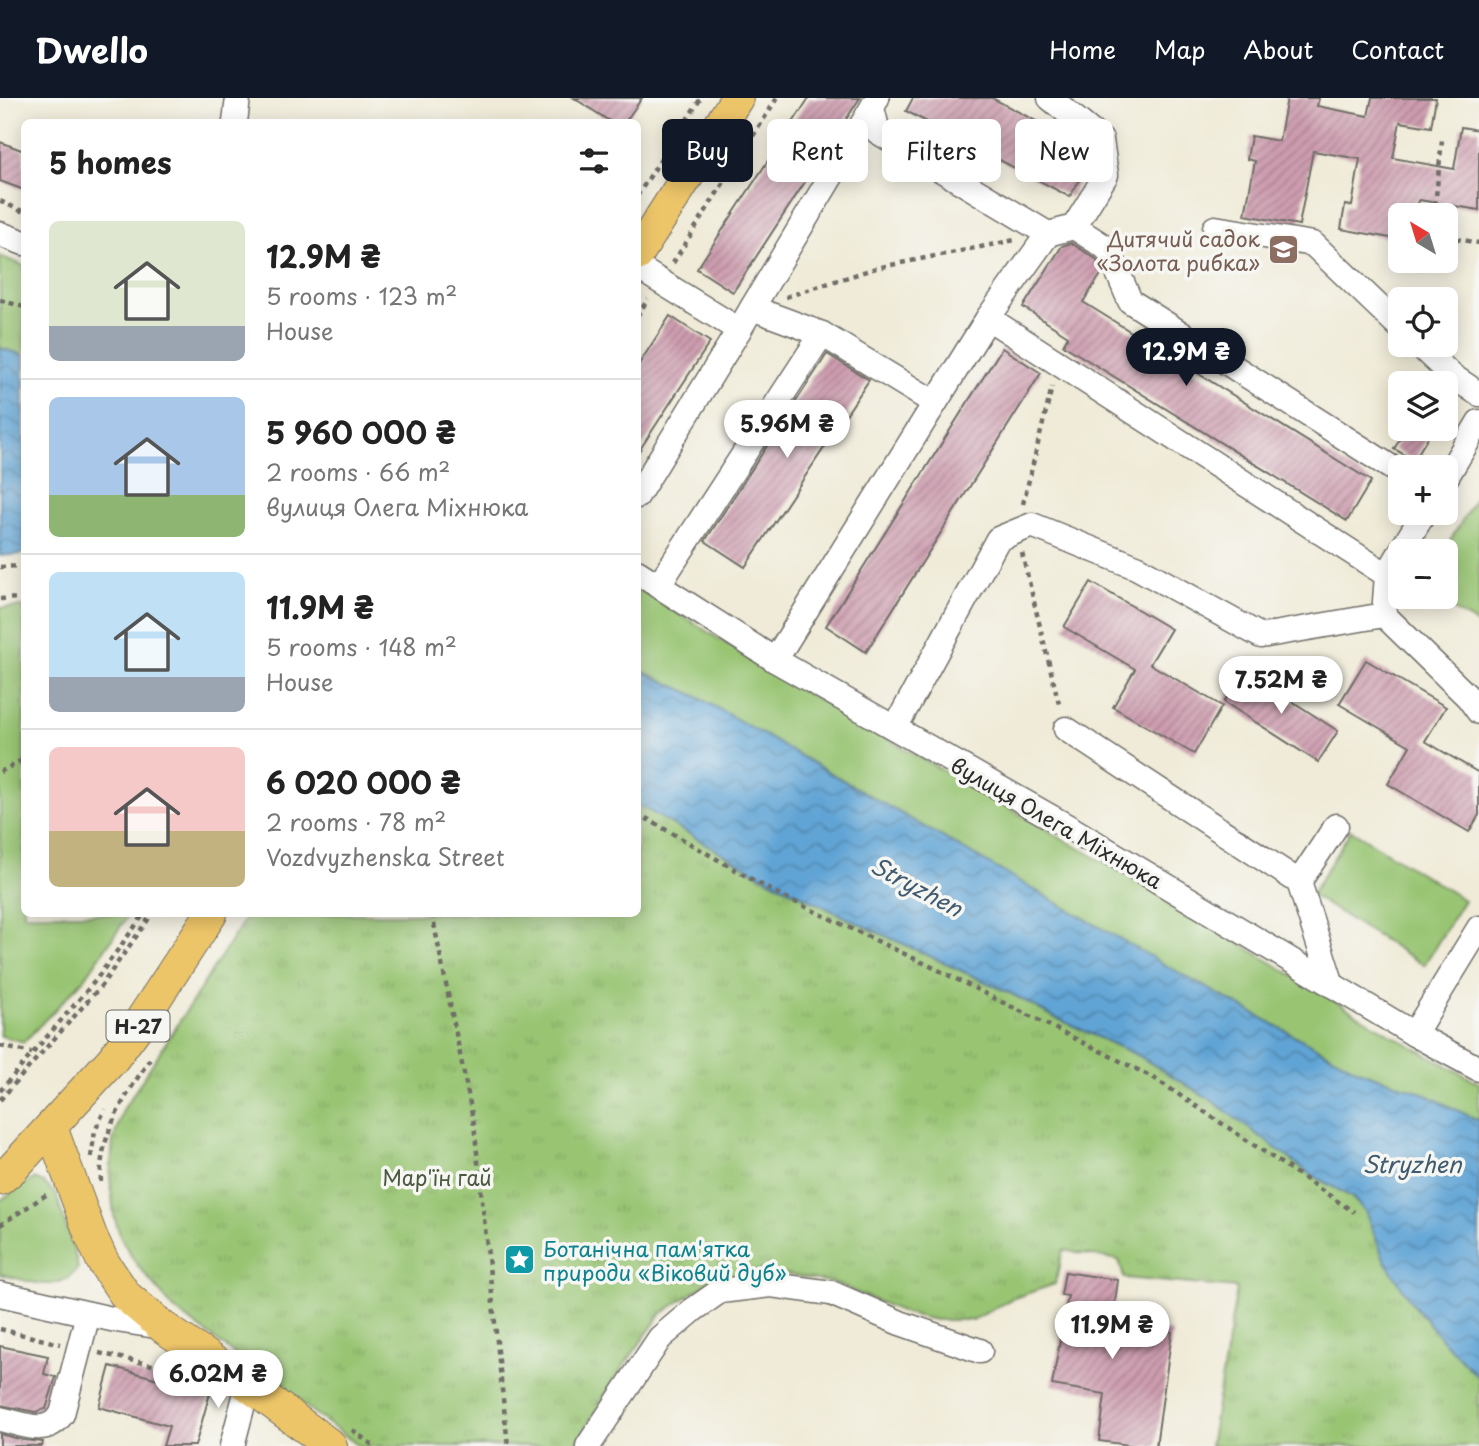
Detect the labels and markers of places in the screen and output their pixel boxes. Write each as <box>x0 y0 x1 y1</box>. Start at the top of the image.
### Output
place label: Дитячий садок «Золота рибка» <box>1096 222 1261 278</box>
school or university icon: Дитячий садок «Золота рибка» <box>1266 233 1300 267</box>
pin: 12.9M ₴ <box>1121 328 1251 388</box>
pin: 5.96M ₴ <box>722 400 852 460</box>
pin: 7.52M ₴ <box>1216 656 1346 716</box>
place label: Ботанічна пам'ятка природи «Віковий дуб» <box>543 1232 787 1288</box>
place icon: Ботанічна пам'ятка природи «Віковий дуб» <box>503 1243 537 1277</box>
pin: 11.9M ₴ <box>1047 1302 1177 1361</box>
pin: 6.02M ₴ <box>153 1350 283 1410</box>

